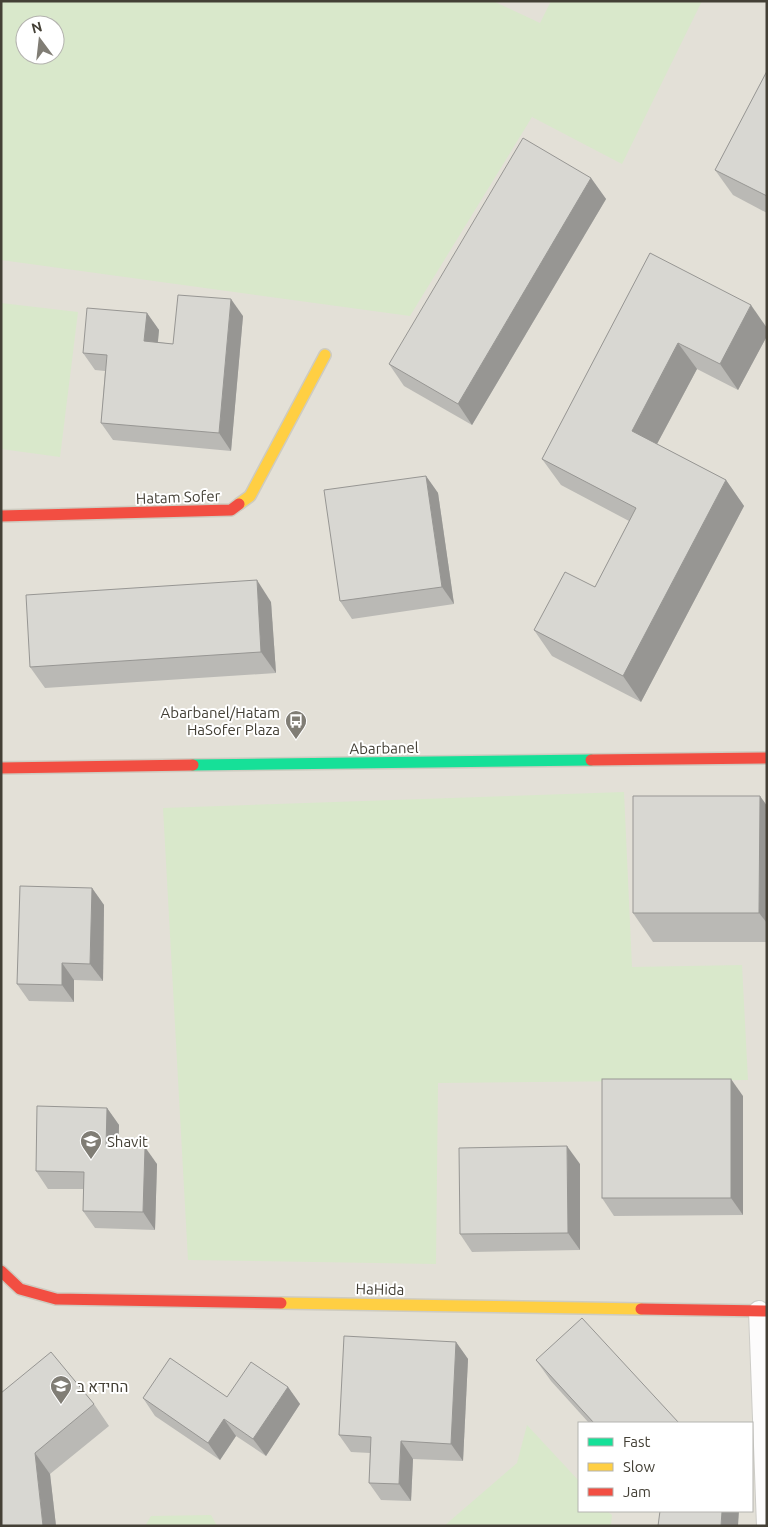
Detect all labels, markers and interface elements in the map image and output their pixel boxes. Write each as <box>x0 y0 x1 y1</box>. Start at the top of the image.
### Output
north arrow <box>15 15 65 65</box>
text: N <box>30 18 44 37</box>
street label: Hatam Sofer <box>136 487 221 507</box>
place label: Abarbanel/Hatam HaSofer Plaza <box>161 704 280 738</box>
bus stop icon: Abarbanel/Hatam HaSofer Plaza <box>284 709 308 740</box>
street label: Abarbanel <box>349 739 419 757</box>
school or university icon: Shavit <box>79 1129 103 1160</box>
place label: Shavit <box>107 1133 148 1150</box>
street label: HaHida <box>355 1280 405 1298</box>
school or university icon: החידא ב <box>49 1374 73 1405</box>
place label: החידא ב <box>77 1378 128 1395</box>
legend <box>578 1422 753 1512</box>
text: Fast <box>623 1433 651 1450</box>
text: Slow <box>623 1458 656 1475</box>
text: Jam <box>623 1483 651 1500</box>

